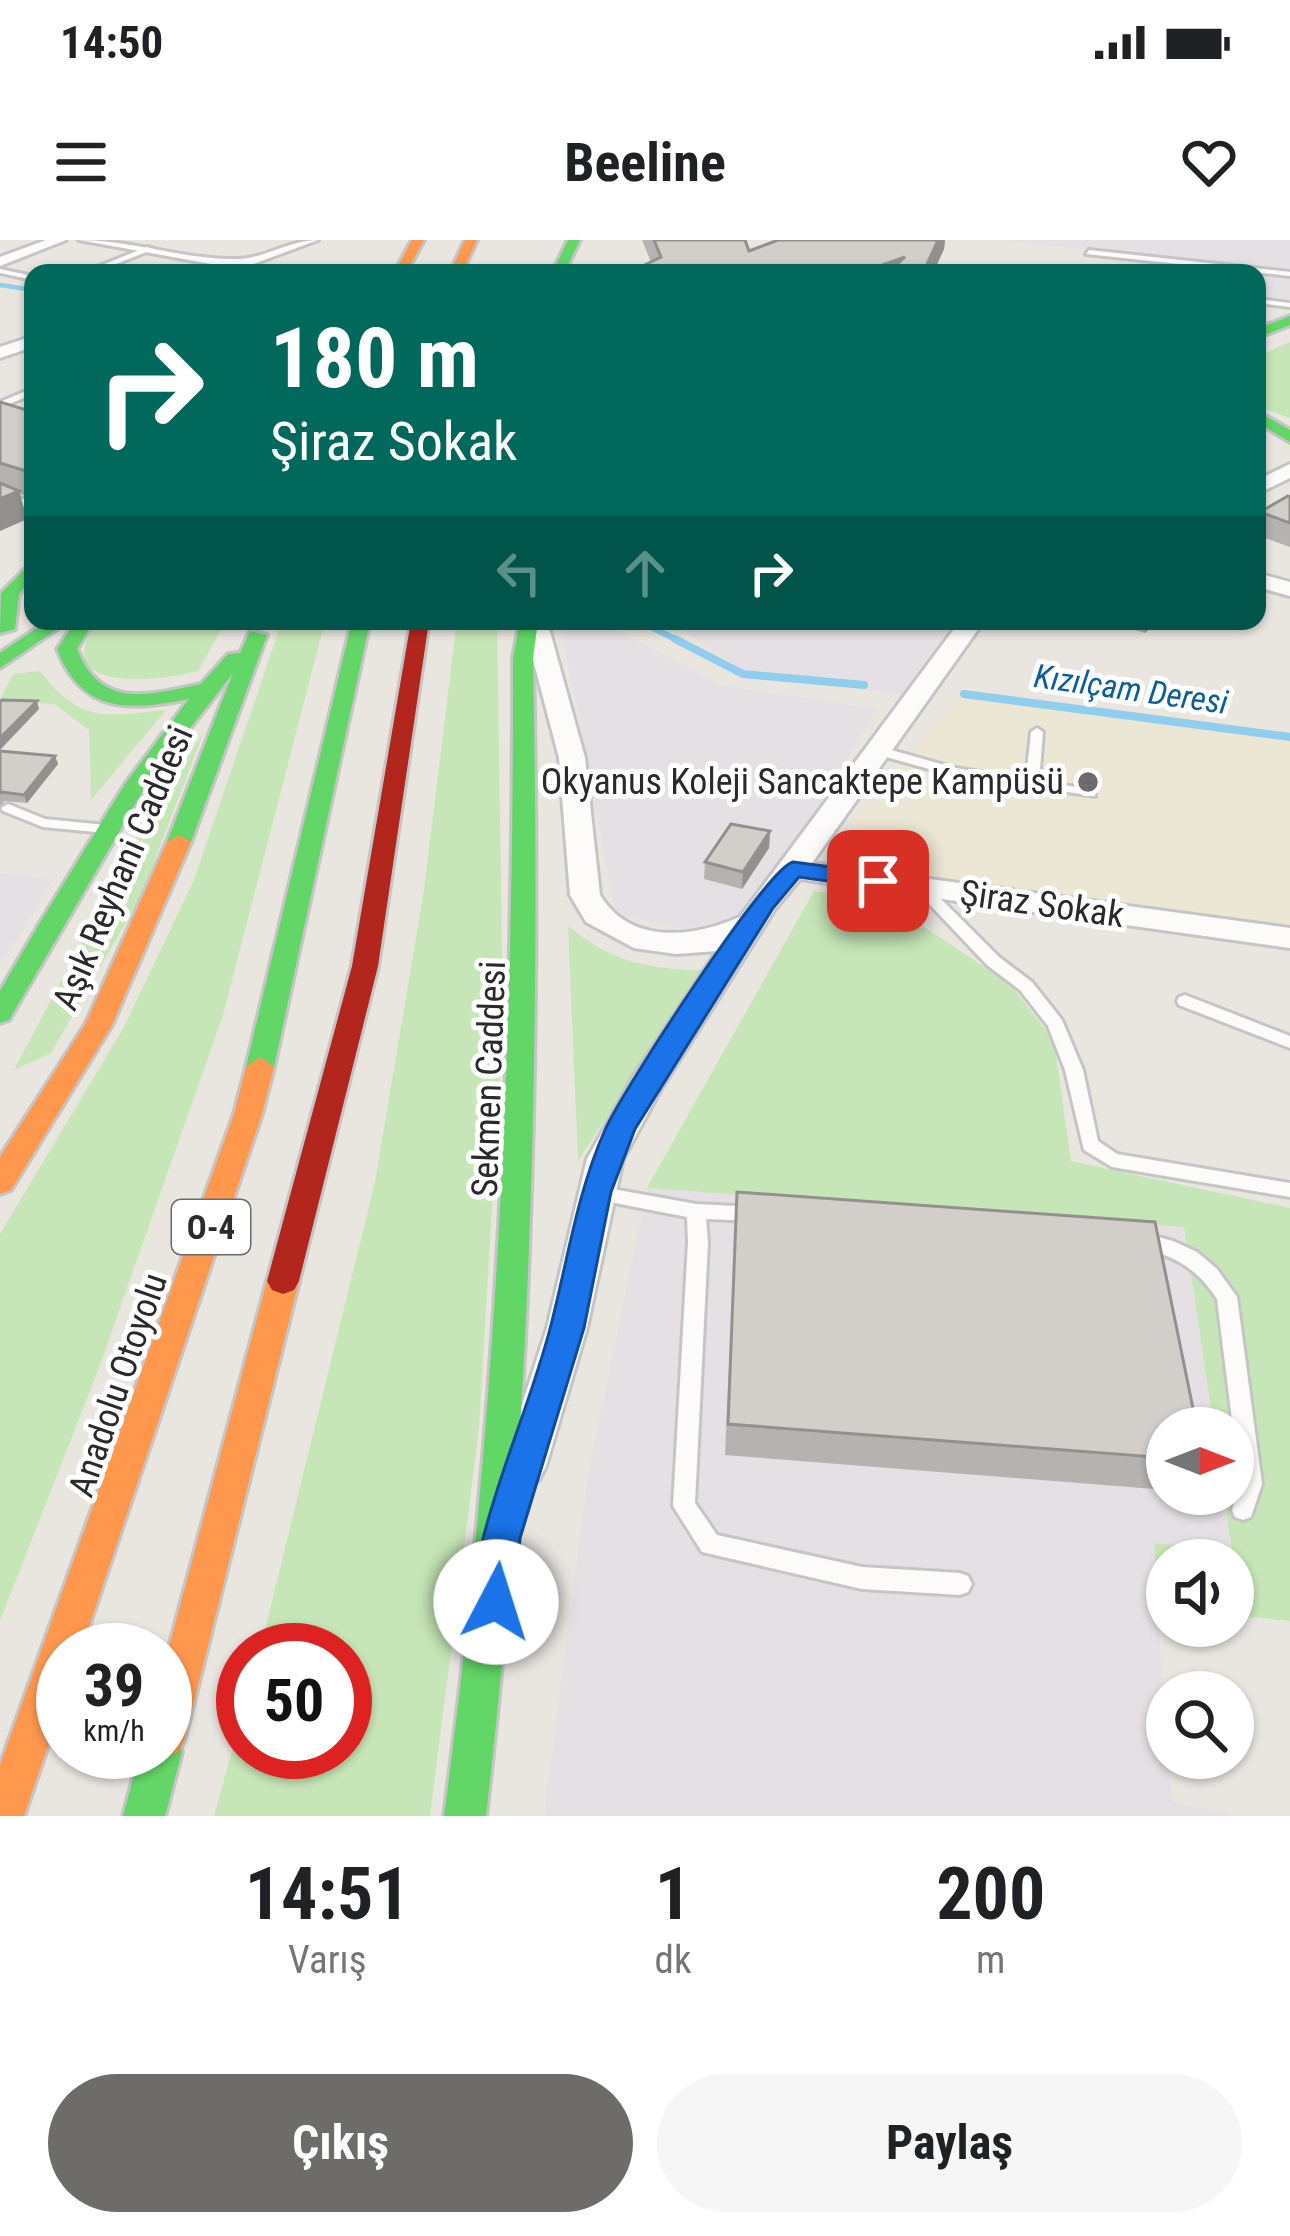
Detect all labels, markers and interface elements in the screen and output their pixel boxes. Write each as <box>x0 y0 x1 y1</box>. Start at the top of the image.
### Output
text: 14:50 <box>60 16 163 69</box>
icon: menu <box>48 129 114 195</box>
icon: heart <box>1176 129 1242 195</box>
text: Beeline <box>564 131 726 194</box>
text: 180 m <box>270 309 479 408</box>
icon: right <box>72 312 228 468</box>
text: Şiraz Sokak <box>270 410 517 473</box>
icon: left <box>486 540 552 606</box>
icon: ahead <box>612 540 678 606</box>
icon: right <box>738 540 804 606</box>
water label: Kızılçam Deresi <box>1032 656 1231 722</box>
street label: Aşık Reyhani Caddesi <box>44 720 202 1016</box>
place label: Okyanus Koleji Sancaktepe Kampüsü <box>541 761 1064 803</box>
marker: Okyanus Koleji Sancaktepe Kampüsü <box>1075 769 1101 795</box>
pin <box>827 830 929 932</box>
icon: arrive <box>845 848 911 914</box>
street label: Şiraz Sokak <box>957 872 1127 936</box>
street label: Sekmen Caddesi <box>464 960 514 1198</box>
road number: O-4 <box>172 1200 250 1254</box>
street label: Anadolu Otoyolu <box>60 1268 176 1502</box>
north arrow <box>1146 1407 1254 1515</box>
map controls <box>1146 1407 1254 1779</box>
position arrow <box>433 1539 559 1665</box>
button: sound <box>1146 1539 1254 1647</box>
speed limit sign: 50 <box>216 1623 372 1779</box>
text: 39 <box>84 1650 144 1721</box>
button: search <box>1146 1671 1254 1779</box>
text: km/h <box>83 1713 145 1748</box>
text: 14:51 <box>245 1852 410 1937</box>
text: 1 <box>655 1852 691 1937</box>
text: 200 <box>936 1852 1045 1937</box>
text: Varış <box>288 1937 367 1983</box>
text: dk <box>655 1937 691 1983</box>
text: m <box>976 1937 1005 1983</box>
button: Çıkış <box>48 2074 633 2212</box>
button: Paylaş <box>657 2074 1242 2212</box>

